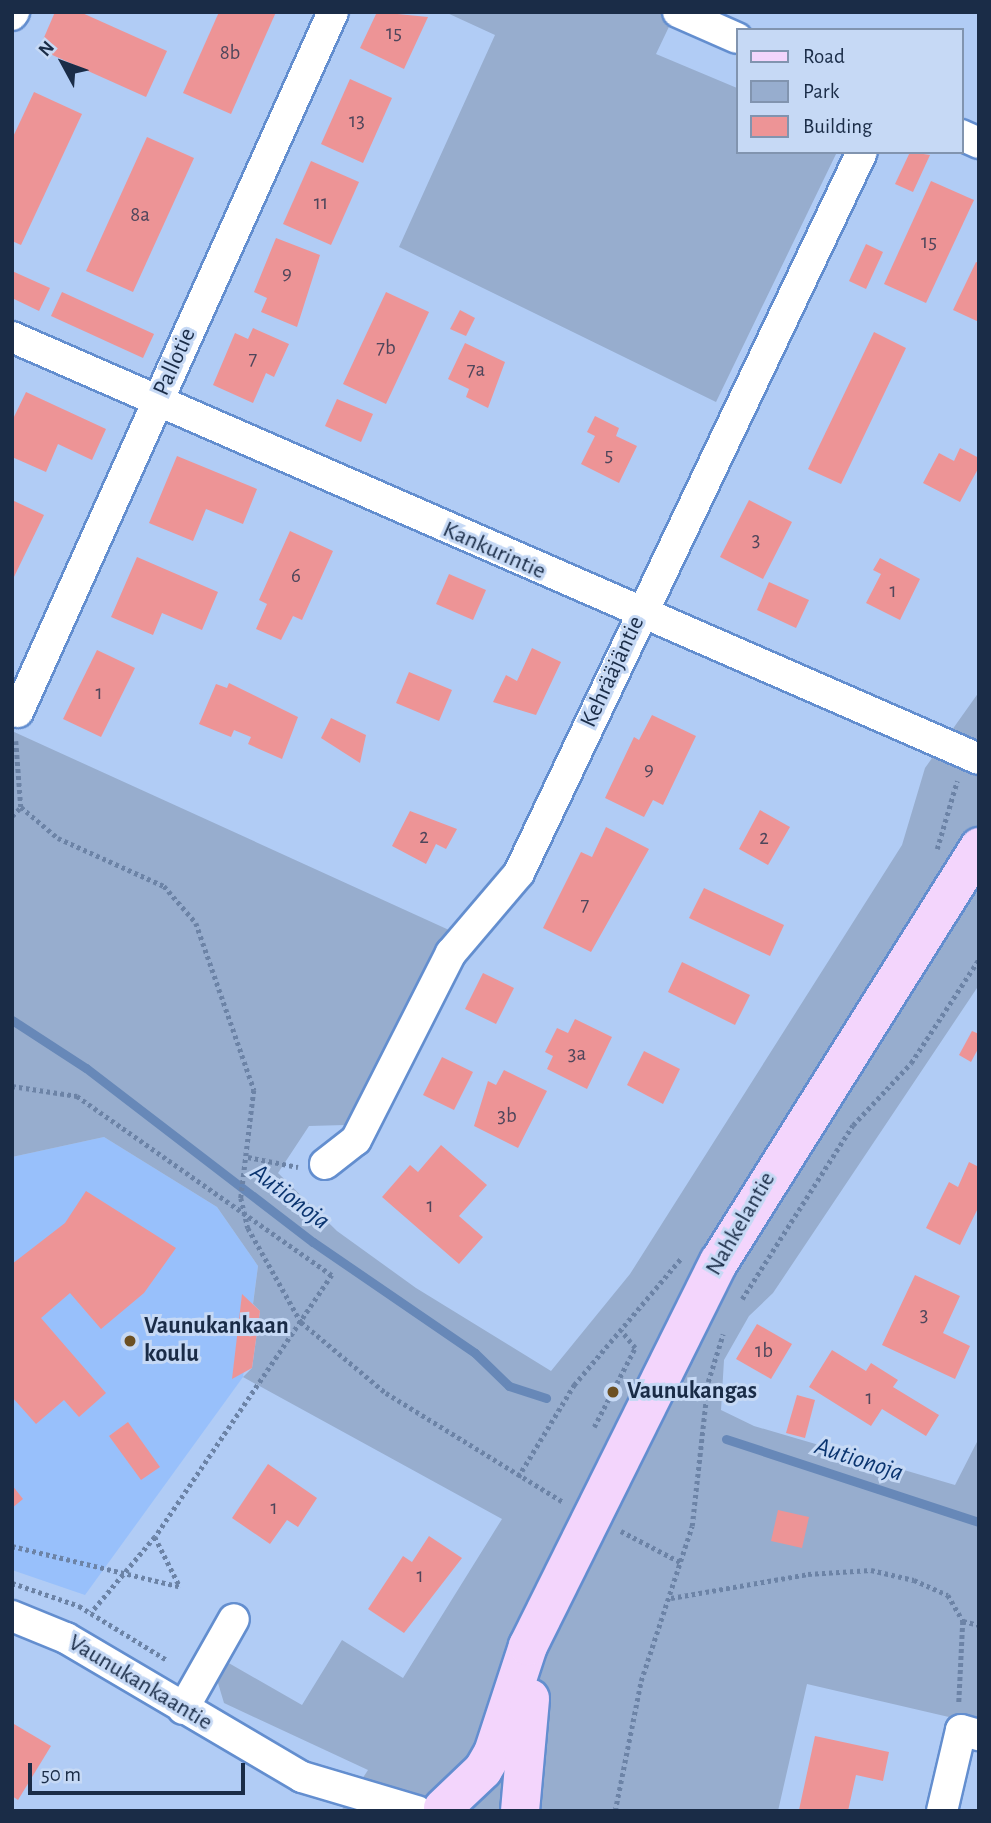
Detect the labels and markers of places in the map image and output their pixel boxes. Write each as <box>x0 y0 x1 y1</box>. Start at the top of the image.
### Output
place label: Vaunukankaan koulu <box>144 1313 289 1369</box>
marker: Vaunukankaan koulu <box>122 1333 138 1349</box>
place label: Vaunukangas <box>627 1378 757 1406</box>
marker: Vaunukangas <box>605 1384 621 1400</box>

